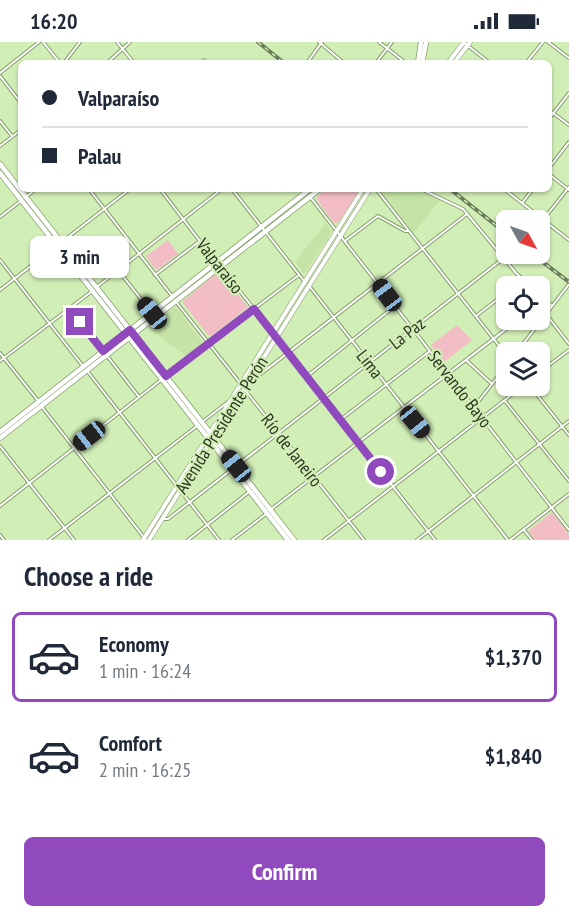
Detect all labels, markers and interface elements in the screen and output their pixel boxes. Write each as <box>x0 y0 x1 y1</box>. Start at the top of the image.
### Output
text: 16:20 <box>30 7 78 35</box>
text: Valparaíso <box>78 84 159 112</box>
text: Palau <box>78 142 121 170</box>
north arrow <box>496 210 550 264</box>
map controls <box>496 210 550 396</box>
street label: Valparaíso <box>191 233 249 298</box>
callout: 3 min <box>31 235 130 277</box>
text: 3 min <box>59 244 100 270</box>
car <box>369 275 405 315</box>
button: locate <box>496 276 550 330</box>
car <box>134 293 170 333</box>
route end <box>66 308 93 335</box>
street label: La Paz <box>384 312 430 354</box>
button: layers <box>496 342 550 396</box>
street label: Lima <box>352 345 388 383</box>
street label: Servando Bayo <box>423 346 497 432</box>
street label: Avenida Presidente Perón <box>169 352 273 498</box>
car <box>397 402 433 442</box>
street label: Río de Janeiro <box>256 409 328 491</box>
car <box>69 418 109 454</box>
car <box>218 446 254 486</box>
route start <box>367 458 394 485</box>
text: Choose a ride <box>24 559 153 593</box>
icon: car <box>27 630 81 684</box>
text: Economy <box>99 630 169 658</box>
text: $1,370 <box>485 643 542 671</box>
text: 1 min · 16:24 <box>99 658 191 684</box>
icon: car <box>27 729 81 783</box>
text: Comfort <box>99 729 162 757</box>
text: $1,840 <box>485 742 542 770</box>
text: 2 min · 16:25 <box>99 757 191 783</box>
button: Confirm <box>24 837 545 906</box>

